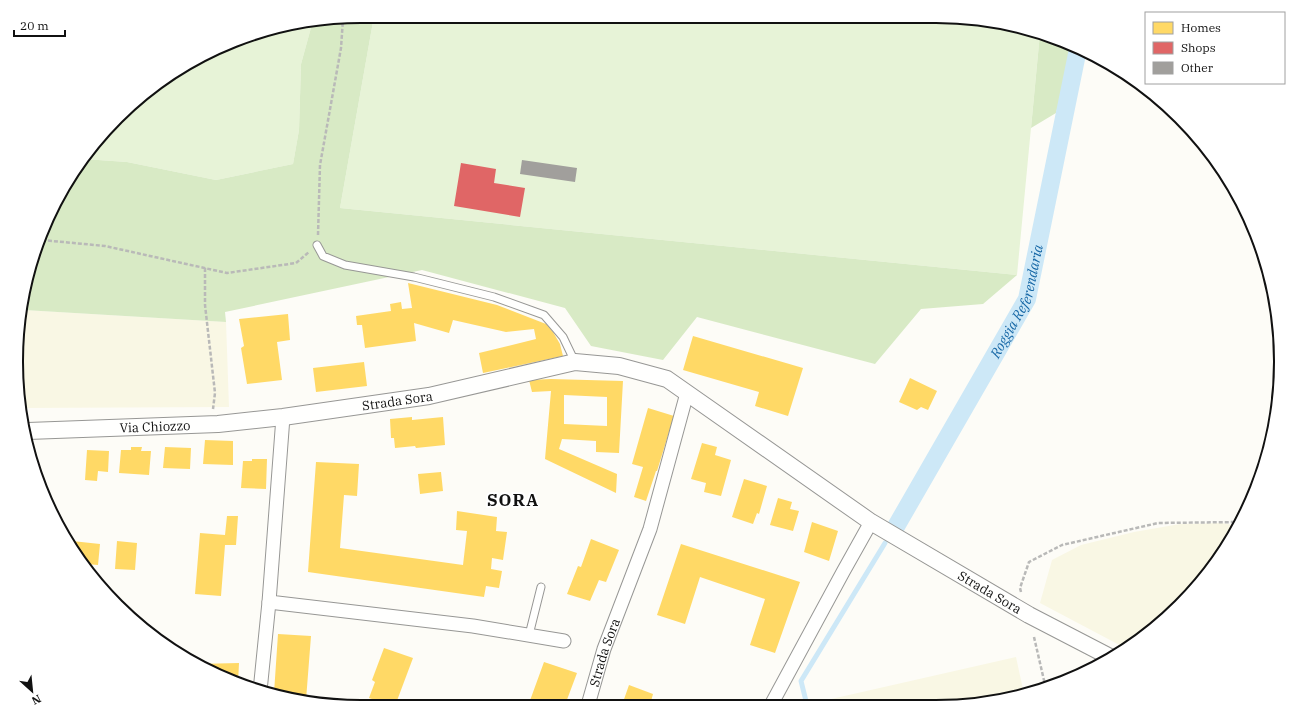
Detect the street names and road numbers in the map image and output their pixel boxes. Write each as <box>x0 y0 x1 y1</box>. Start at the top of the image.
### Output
street label: Strada Sora <box>361 387 434 414</box>
street label: Via Chiozzo <box>119 417 191 436</box>
street label: Strada Sora <box>955 567 1025 617</box>
street label: Strada Sora <box>585 616 623 689</box>

